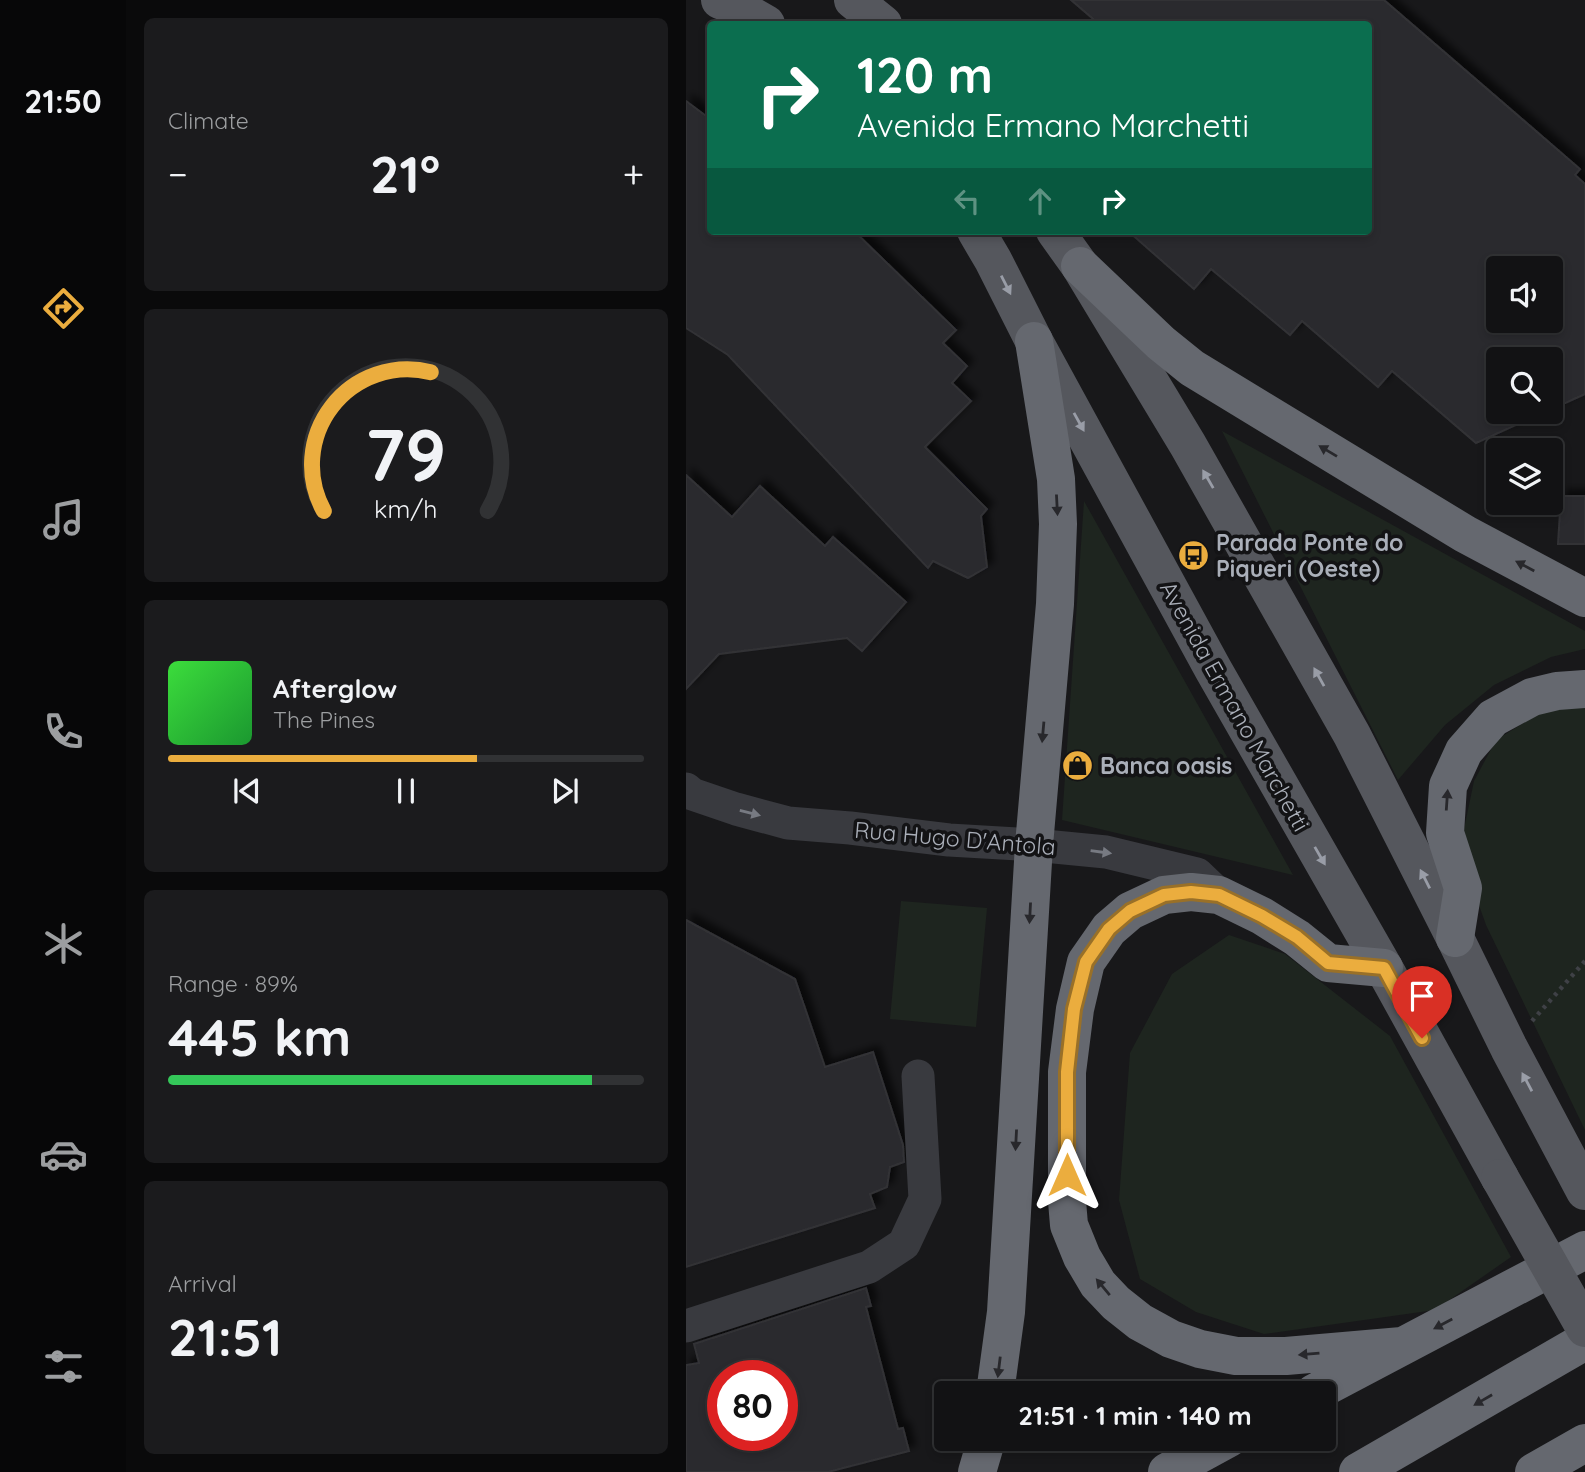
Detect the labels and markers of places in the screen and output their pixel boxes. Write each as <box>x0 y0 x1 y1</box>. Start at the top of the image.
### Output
place label: Parada Ponte do Piqueri (Oeste) <box>1216 528 1403 583</box>
bus stop icon: Parada Ponte do Piqueri (Oeste) <box>1176 538 1210 572</box>
shop icon: Banca oasis <box>1060 748 1094 782</box>
place label: Banca oasis <box>1100 751 1232 780</box>
pin <box>1392 966 1452 1038</box>

